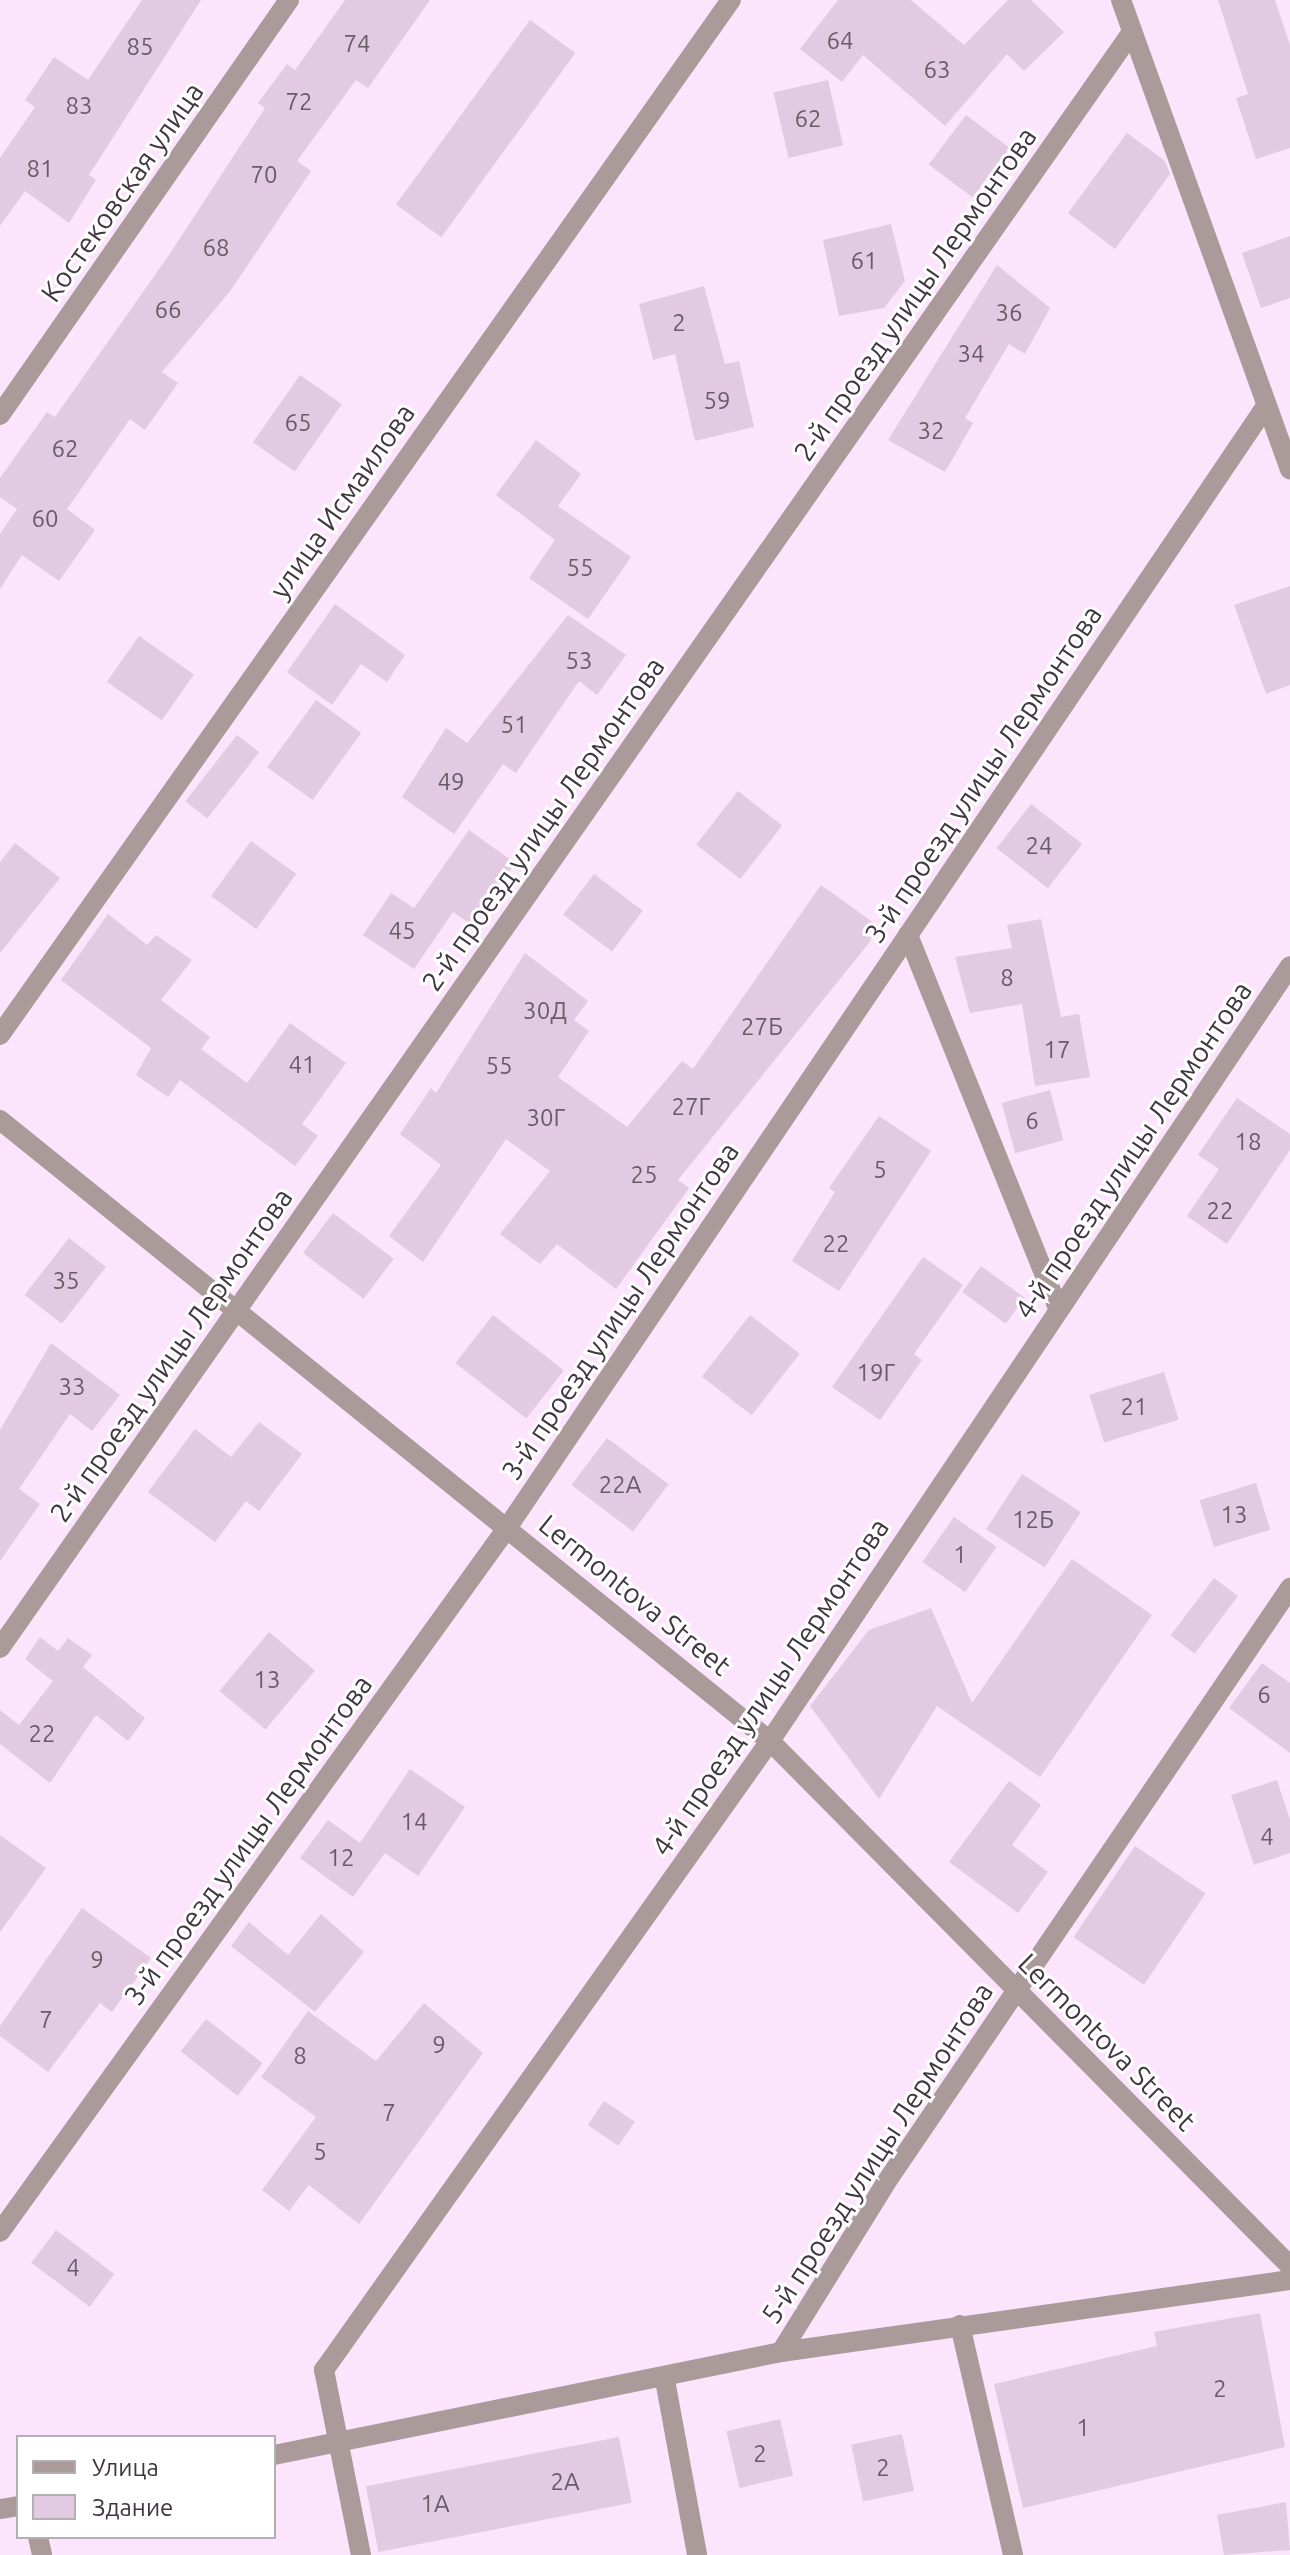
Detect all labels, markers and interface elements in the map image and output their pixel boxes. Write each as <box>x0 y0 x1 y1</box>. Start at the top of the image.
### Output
house number: 64 <box>826 27 854 55</box>
house number: 74 <box>343 30 371 58</box>
house number: 85 <box>126 33 154 61</box>
house number: 63 <box>923 56 951 84</box>
street label: Костековская улица <box>34 76 210 308</box>
house number: 72 <box>285 88 313 116</box>
house number: 83 <box>65 92 93 120</box>
house number: 62 <box>794 105 822 133</box>
street label: 2-й проезд улицы Лермонтова <box>787 121 1043 467</box>
house number: 81 <box>26 155 54 183</box>
house number: 70 <box>250 161 278 189</box>
house number: 68 <box>202 234 230 262</box>
house number: 61 <box>850 247 878 275</box>
house number: 66 <box>154 296 182 324</box>
house number: 36 <box>995 299 1023 327</box>
house number: 2 <box>672 309 686 337</box>
house number: 34 <box>957 340 985 368</box>
house number: 59 <box>703 387 731 415</box>
street label: улица Исмаилова <box>262 397 422 605</box>
house number: 65 <box>284 409 312 437</box>
house number: 32 <box>917 417 945 445</box>
house number: 62 <box>51 435 79 463</box>
house number: 60 <box>31 505 59 533</box>
house number: 55 <box>566 554 594 582</box>
street label: 3-й проезд улицы Лермонтова <box>857 599 1109 949</box>
house number: 53 <box>565 647 593 675</box>
street label: 2-й проезд улицы Лермонтова <box>415 651 671 997</box>
house number: 51 <box>500 711 528 739</box>
house number: 49 <box>437 768 465 796</box>
house number: 24 <box>1025 832 1053 860</box>
house number: 45 <box>388 917 416 945</box>
house number: 8 <box>1000 964 1014 992</box>
street label: 4-й проезд улицы Лермонтова <box>1007 975 1259 1325</box>
house number: 30Д <box>523 997 567 1025</box>
house number: 27Б <box>741 1013 783 1041</box>
house number: 17 <box>1043 1036 1071 1064</box>
house number: 41 <box>288 1051 316 1079</box>
house number: 55 <box>485 1052 513 1080</box>
house number: 27Г <box>672 1093 710 1121</box>
house number: 30Г <box>527 1104 565 1132</box>
house number: 6 <box>1025 1107 1039 1135</box>
house number: 18 <box>1234 1128 1262 1156</box>
street label: 3-й проезд улицы Лермонтова <box>494 1136 746 1486</box>
house number: 5 <box>873 1156 887 1184</box>
house number: 25 <box>630 1161 658 1189</box>
street label: 2-й проезд улицы Лермонтова <box>43 1182 299 1528</box>
house number: 22 <box>1206 1197 1234 1225</box>
house number: 22 <box>822 1230 850 1258</box>
house number: 35 <box>52 1267 80 1295</box>
house number: 19Г <box>857 1359 895 1387</box>
house number: 33 <box>58 1373 86 1401</box>
house number: 21 <box>1120 1393 1148 1421</box>
house number: 22А <box>599 1471 641 1499</box>
house number: 13 <box>1220 1501 1248 1529</box>
house number: 12Б <box>1012 1506 1054 1534</box>
street label: Lermontova Street <box>532 1507 738 1683</box>
street label: 4-й проезд улицы Лермонтова <box>644 1512 896 1862</box>
house number: 1 <box>953 1541 967 1569</box>
house number: 13 <box>253 1666 281 1694</box>
street label: 3-й проезд улицы Лермонтова <box>117 1668 379 2012</box>
house number: 6 <box>1257 1681 1271 1709</box>
house number: 22 <box>28 1720 56 1748</box>
house number: 14 <box>400 1808 428 1836</box>
house number: 4 <box>1260 1823 1274 1851</box>
house number: 12 <box>327 1844 355 1872</box>
house number: 9 <box>90 1946 104 1974</box>
street label: Lermontova Street <box>1011 1946 1203 2138</box>
street label: 5-й проезд улицы Лермонтова <box>754 1976 1000 2330</box>
house number: 7 <box>39 2006 53 2034</box>
house number: 9 <box>432 2031 446 2059</box>
house number: 8 <box>293 2042 307 2070</box>
house number: 7 <box>382 2099 396 2127</box>
house number: 5 <box>313 2138 327 2166</box>
house number: 4 <box>66 2254 80 2282</box>
house number: 2 <box>1213 2375 1227 2403</box>
house number: 1 <box>1076 2414 1090 2442</box>
legend <box>16 2435 276 2539</box>
house number: 2 <box>753 2440 767 2468</box>
text: Улица <box>92 2454 159 2481</box>
house number: 2 <box>876 2454 890 2482</box>
house number: 2А <box>550 2468 580 2496</box>
house number: 1А <box>420 2490 450 2518</box>
text: Здание <box>92 2494 173 2521</box>

